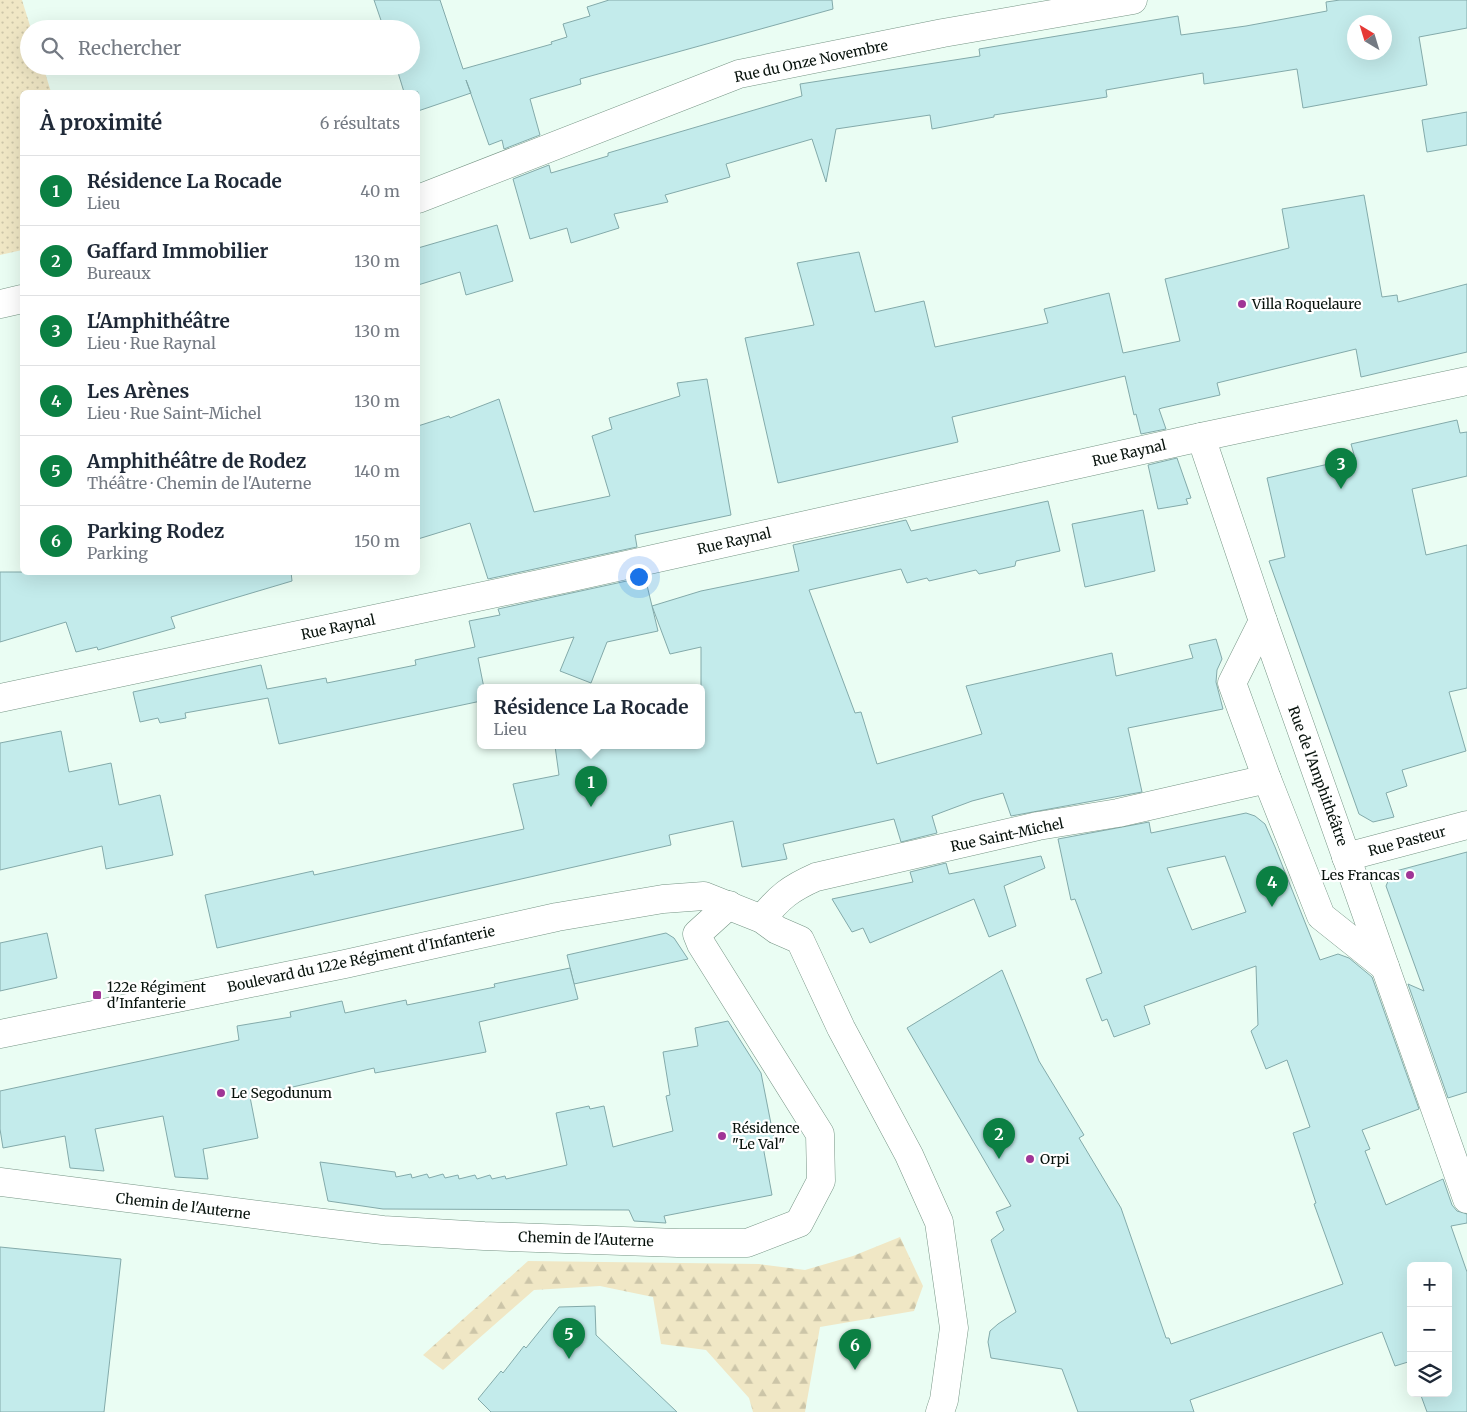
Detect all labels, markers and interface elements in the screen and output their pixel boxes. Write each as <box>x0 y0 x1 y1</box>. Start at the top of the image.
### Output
north arrow <box>1347 15 1392 60</box>
search box <box>20 20 420 75</box>
icon: search <box>38 34 66 62</box>
text: Rechercher <box>78 36 181 60</box>
street label: Rue du Onze Novembre <box>733 36 889 86</box>
text: À proximité <box>40 109 162 136</box>
text: 6 résultats <box>320 113 400 133</box>
text: Résidence La Rocade <box>87 169 282 193</box>
text: 1 <box>52 181 60 201</box>
text: 40 m <box>360 181 400 201</box>
text: Lieu <box>87 193 120 213</box>
text: Gaffard Immobilier <box>87 239 268 263</box>
text: 2 <box>51 251 61 271</box>
text: 130 m <box>354 251 400 271</box>
text: Bureaux <box>87 263 151 283</box>
place label: Villa Roquelaure <box>1251 295 1361 313</box>
marker: Villa Roquelaure <box>1236 298 1248 310</box>
text: L'Amphithéâtre <box>87 309 230 333</box>
text: 3 <box>51 321 61 341</box>
text: 130 m <box>354 321 400 341</box>
text: Lieu · Rue Raynal <box>87 333 216 353</box>
text: Les Arènes <box>87 379 189 403</box>
text: 4 <box>51 391 61 411</box>
text: 130 m <box>354 391 400 411</box>
text: Lieu · Rue Saint-Michel <box>87 403 261 423</box>
street label: Rue Raynal <box>1090 436 1168 470</box>
pin: 3 <box>1325 448 1357 489</box>
text: Amphithéâtre de Rodez <box>87 449 306 473</box>
text: 5 <box>51 461 61 481</box>
text: 140 m <box>354 461 400 481</box>
text: Théâtre · Chemin de l'Auterne <box>87 473 311 493</box>
text: Parking Rodez <box>87 519 224 543</box>
street label: Rue Raynal <box>695 524 773 558</box>
text: 6 <box>51 531 61 551</box>
text: 150 m <box>354 531 400 551</box>
text: Parking <box>87 543 148 563</box>
your location <box>626 564 652 590</box>
street label: Rue Raynal <box>299 610 377 644</box>
popup <box>477 684 705 749</box>
text: Résidence La Rocade <box>494 695 688 719</box>
street label: Rue de l'Amphithéâtre <box>1284 703 1352 849</box>
text: Lieu <box>494 719 527 739</box>
pin: 1 <box>575 766 607 807</box>
street label: Rue Saint-Michel <box>949 814 1066 856</box>
street label: Rue Pasteur <box>1366 822 1448 860</box>
pin: 4 <box>1256 866 1288 907</box>
place label: Les Francas <box>1321 866 1400 884</box>
marker: Les Francas <box>1404 869 1416 881</box>
street label: Boulevard du 122e Régiment d'Infanterie <box>226 922 496 996</box>
place label: 122e Régiment d'Infanterie <box>107 978 207 1012</box>
marker: 122e Régiment d'Infanterie <box>91 989 103 1001</box>
place label: Le Segodunum <box>231 1084 332 1102</box>
marker: Le Segodunum <box>215 1087 227 1099</box>
pin: 2 <box>983 1118 1015 1159</box>
place label: Résidence "Le Val" <box>732 1119 800 1153</box>
marker: Résidence "Le Val" <box>716 1130 728 1142</box>
place label: Orpi <box>1040 1150 1070 1168</box>
marker: Orpi <box>1024 1153 1036 1165</box>
street label: Chemin de l'Auterne <box>115 1189 251 1223</box>
street label: Chemin de l'Auterne <box>518 1228 654 1250</box>
map controls <box>1407 1262 1452 1397</box>
button: + <box>1407 1262 1452 1307</box>
button: − <box>1407 1307 1452 1352</box>
pin: 5 <box>553 1318 585 1359</box>
pin: 6 <box>839 1329 871 1370</box>
button: layers <box>1407 1352 1452 1397</box>

